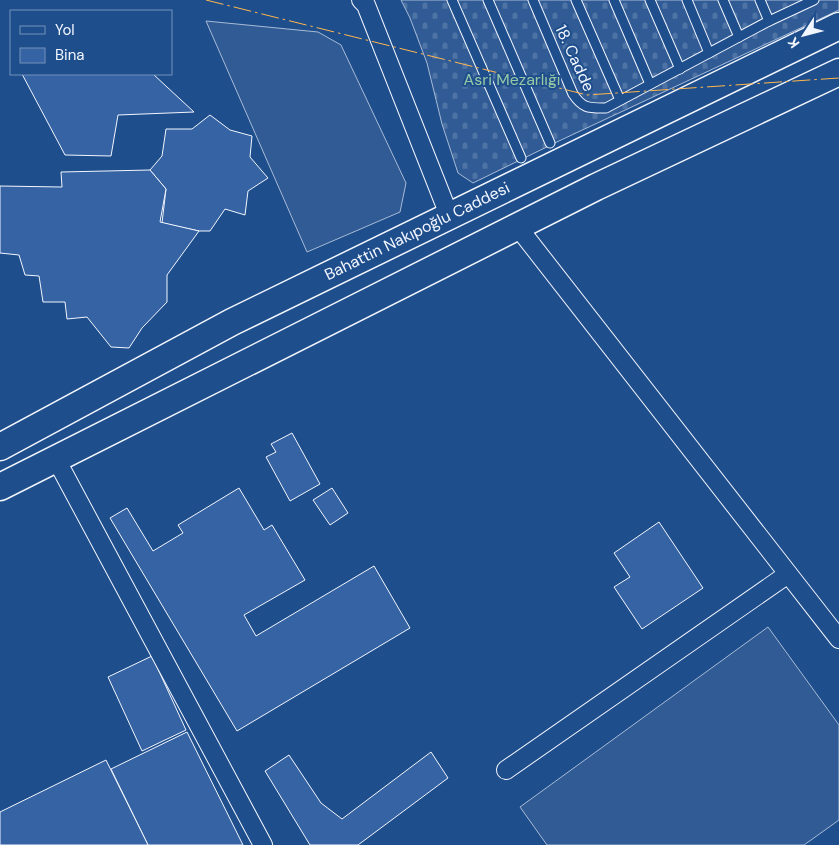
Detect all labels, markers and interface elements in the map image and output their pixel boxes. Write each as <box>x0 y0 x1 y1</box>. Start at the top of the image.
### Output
legend <box>10 10 172 75</box>
north arrow <box>779 10 829 60</box>
text: Yol <box>55 20 75 40</box>
street label: 18. Cadde <box>550 21 600 95</box>
text: K <box>784 34 803 52</box>
text: Bina <box>55 45 84 65</box>
park label: Asri Mezarlığı <box>464 69 560 90</box>
street label: Bahattin Nakıpoğlu Caddesi <box>321 177 513 285</box>

